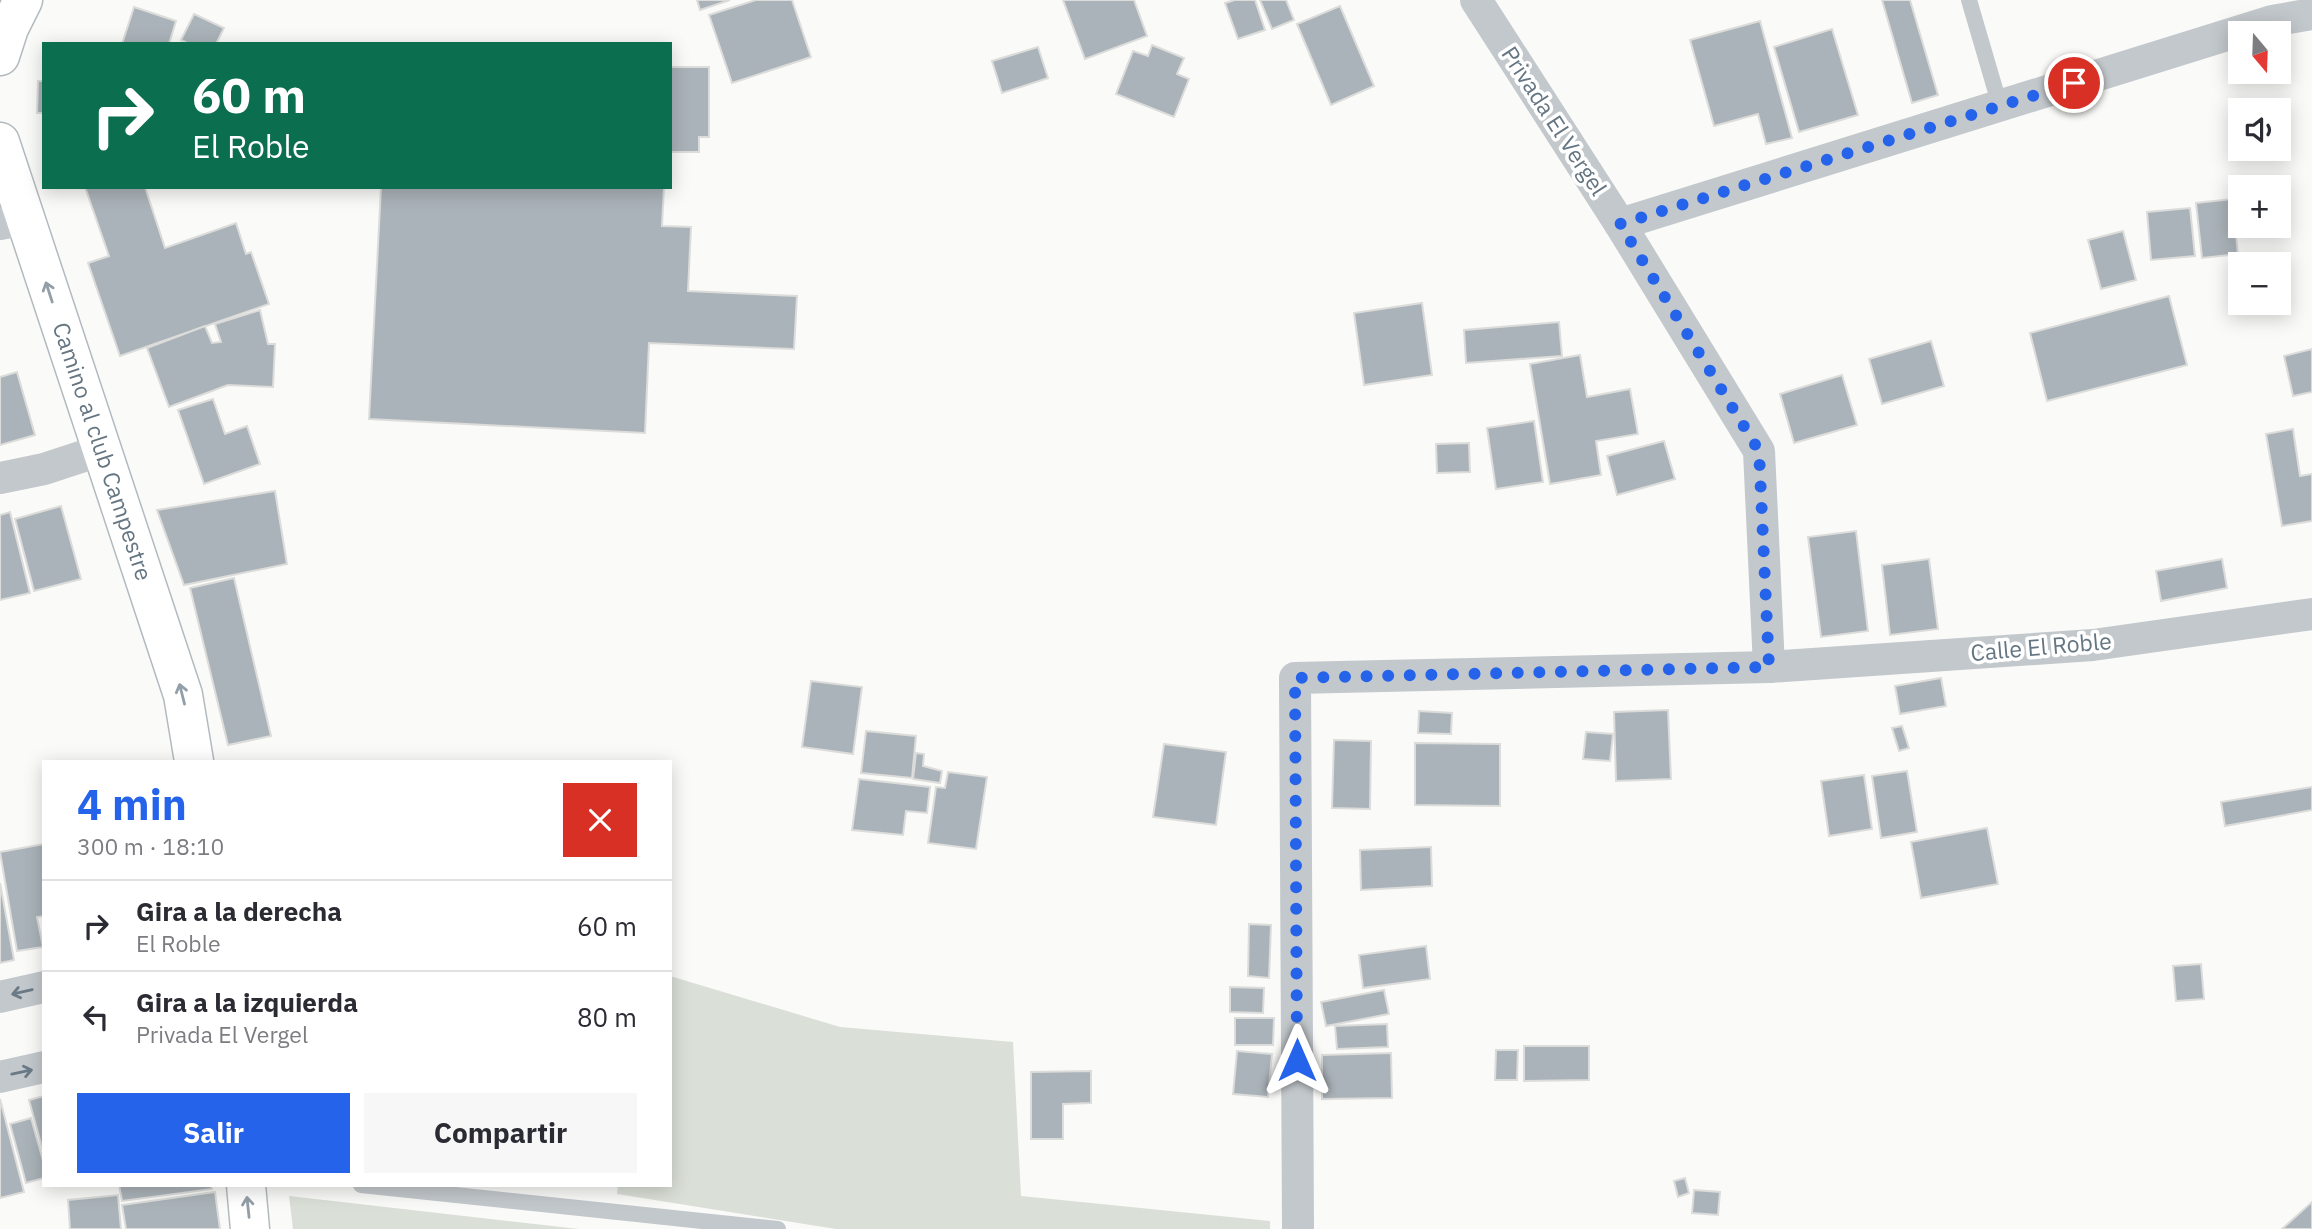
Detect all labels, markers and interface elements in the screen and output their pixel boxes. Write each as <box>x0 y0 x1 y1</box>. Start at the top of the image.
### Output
north arrow <box>2228 21 2291 84</box>
map controls <box>2228 21 2291 315</box>
street label: Privada El Vergel <box>1495 40 1614 201</box>
pin <box>2044 53 2104 113</box>
text: 60 m <box>192 63 306 126</box>
icon: arrive <box>2055 64 2093 102</box>
icon: right <box>77 70 168 161</box>
button: sound <box>2228 98 2291 161</box>
text: El Roble <box>192 125 310 167</box>
button: + <box>2228 175 2291 238</box>
button: − <box>2228 252 2291 315</box>
one-way arrow <box>42 281 55 303</box>
street label: Camino al club Campestre <box>47 318 160 584</box>
street label: Calle El Roble <box>1969 625 2113 667</box>
one-way arrow <box>175 683 188 706</box>
text: 4 min <box>77 777 187 832</box>
button: close <box>563 783 637 857</box>
text: 300 m · 18:10 <box>77 831 224 861</box>
text: Gira a la derecha <box>136 894 342 928</box>
icon: right <box>77 907 115 945</box>
text: 60 m <box>577 909 637 943</box>
text: El Roble <box>136 928 221 958</box>
one-way arrow <box>11 985 34 999</box>
text: Gira a la izquierda <box>136 985 358 1019</box>
icon: left <box>77 998 115 1036</box>
text: 80 m <box>577 1000 637 1034</box>
text: Privada El Vergel <box>136 1019 308 1049</box>
position arrow <box>1260 1023 1334 1097</box>
one-way arrow <box>10 1064 33 1078</box>
button: Salir <box>77 1093 350 1173</box>
button: Compartir <box>364 1093 637 1173</box>
one-way arrow <box>241 1196 254 1219</box>

